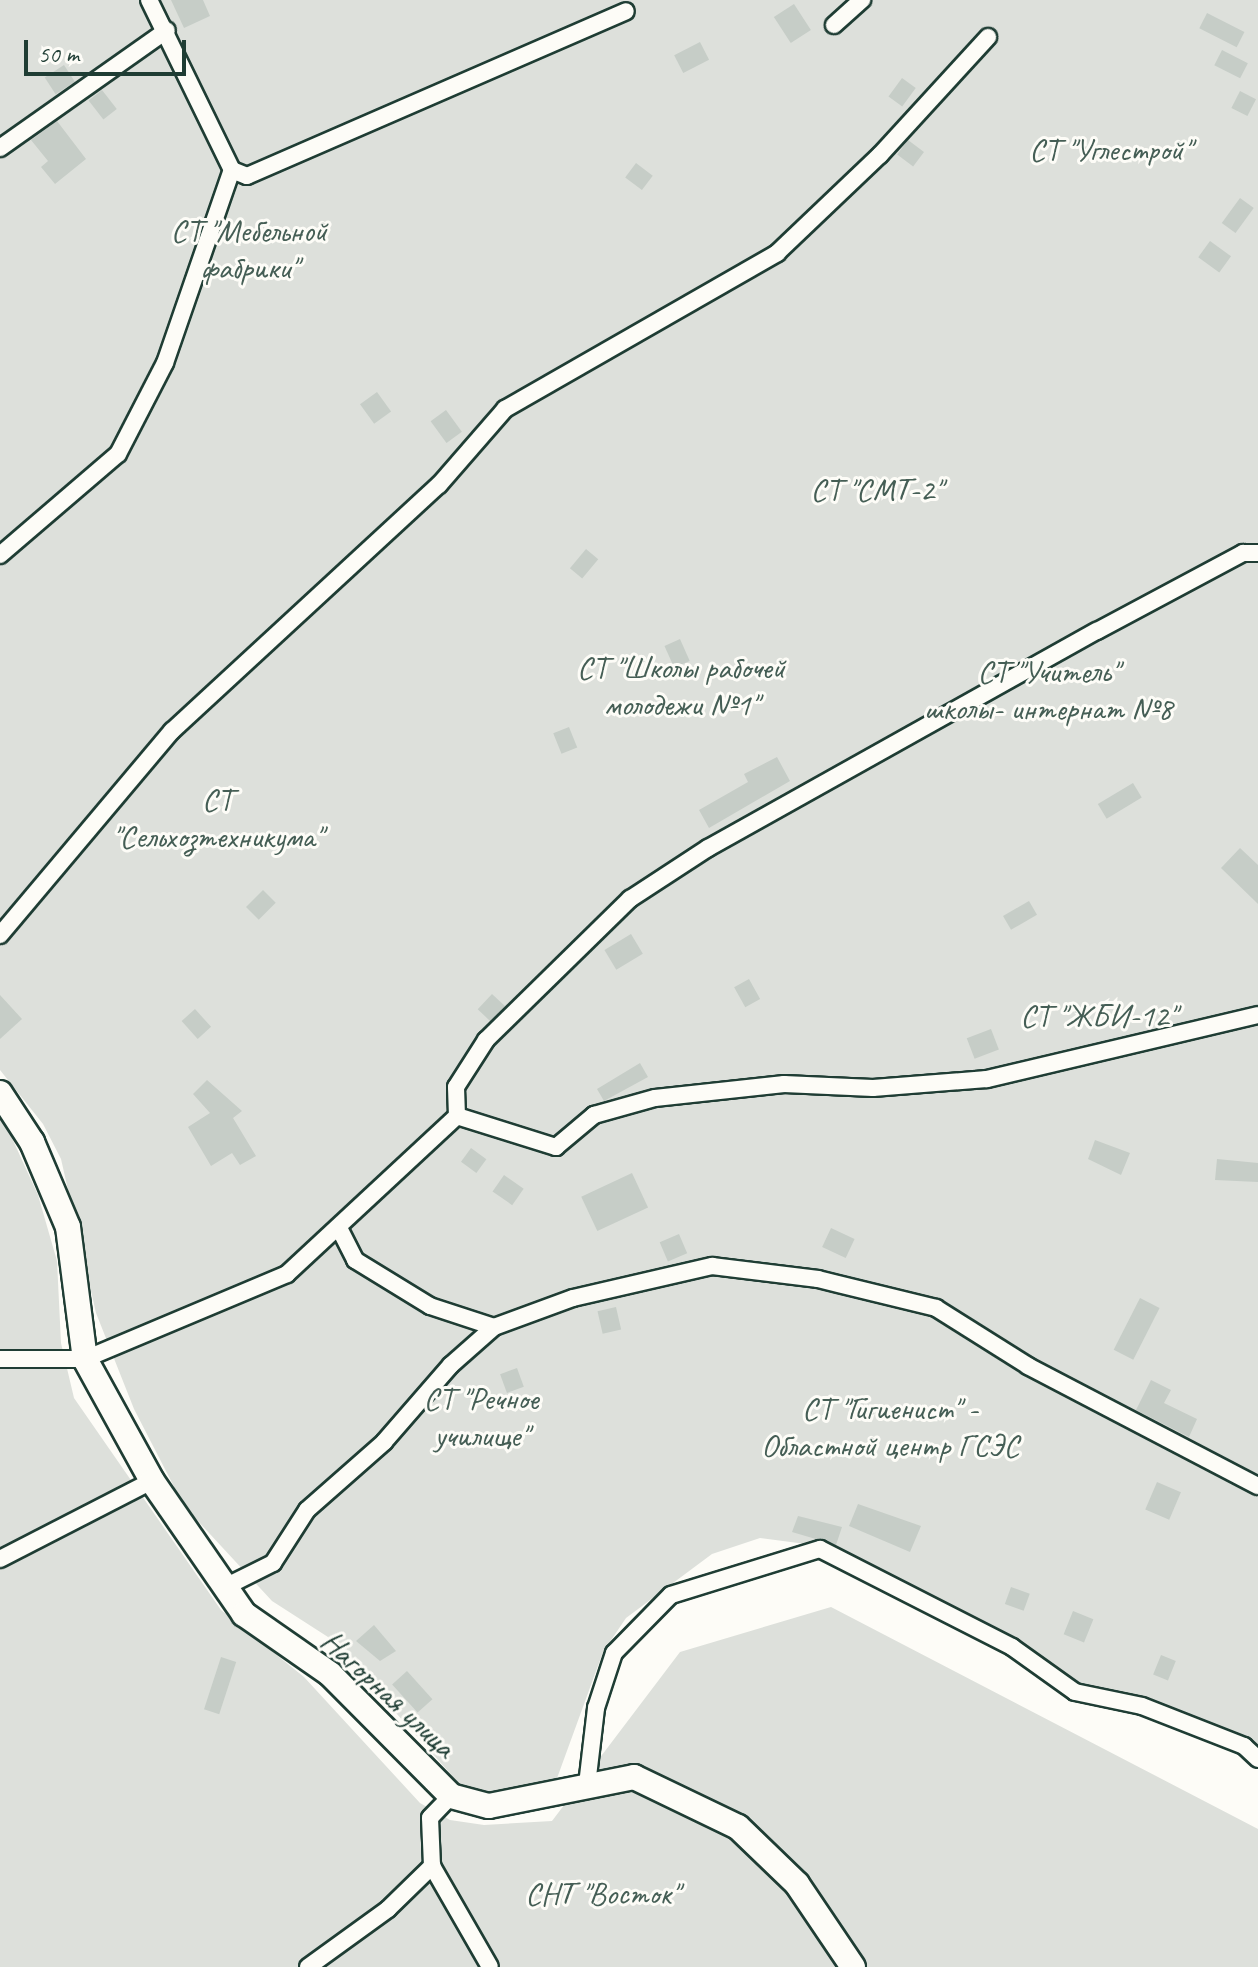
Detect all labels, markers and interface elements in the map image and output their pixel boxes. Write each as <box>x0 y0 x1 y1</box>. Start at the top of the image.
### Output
scale bar <box>28 24 190 74</box>
text: 50 m <box>38 39 79 69</box>
park label: СТ "Углестрой" <box>1029 131 1191 169</box>
park label: СТ "Мебельной фабрики" <box>171 213 327 288</box>
park label: СТ "СМТ-2" <box>811 471 941 509</box>
park label: СТ "Школы рабочей молодежи №1" <box>577 650 785 725</box>
park label: СТ "Учитель" школы- интернат №8 <box>924 654 1172 729</box>
park label: СТ "Сельхозтехникума" <box>112 782 322 857</box>
park label: СТ "ЖБИ-12" <box>1020 997 1176 1035</box>
park label: СТ "Речное училище" <box>423 1381 539 1456</box>
park label: СТ "Гигиенист" - Областной центр ГСЭС <box>761 1391 1019 1466</box>
street label: Нагорная улица <box>312 1621 464 1767</box>
park label: СНТ "Восток" <box>525 1875 679 1913</box>

